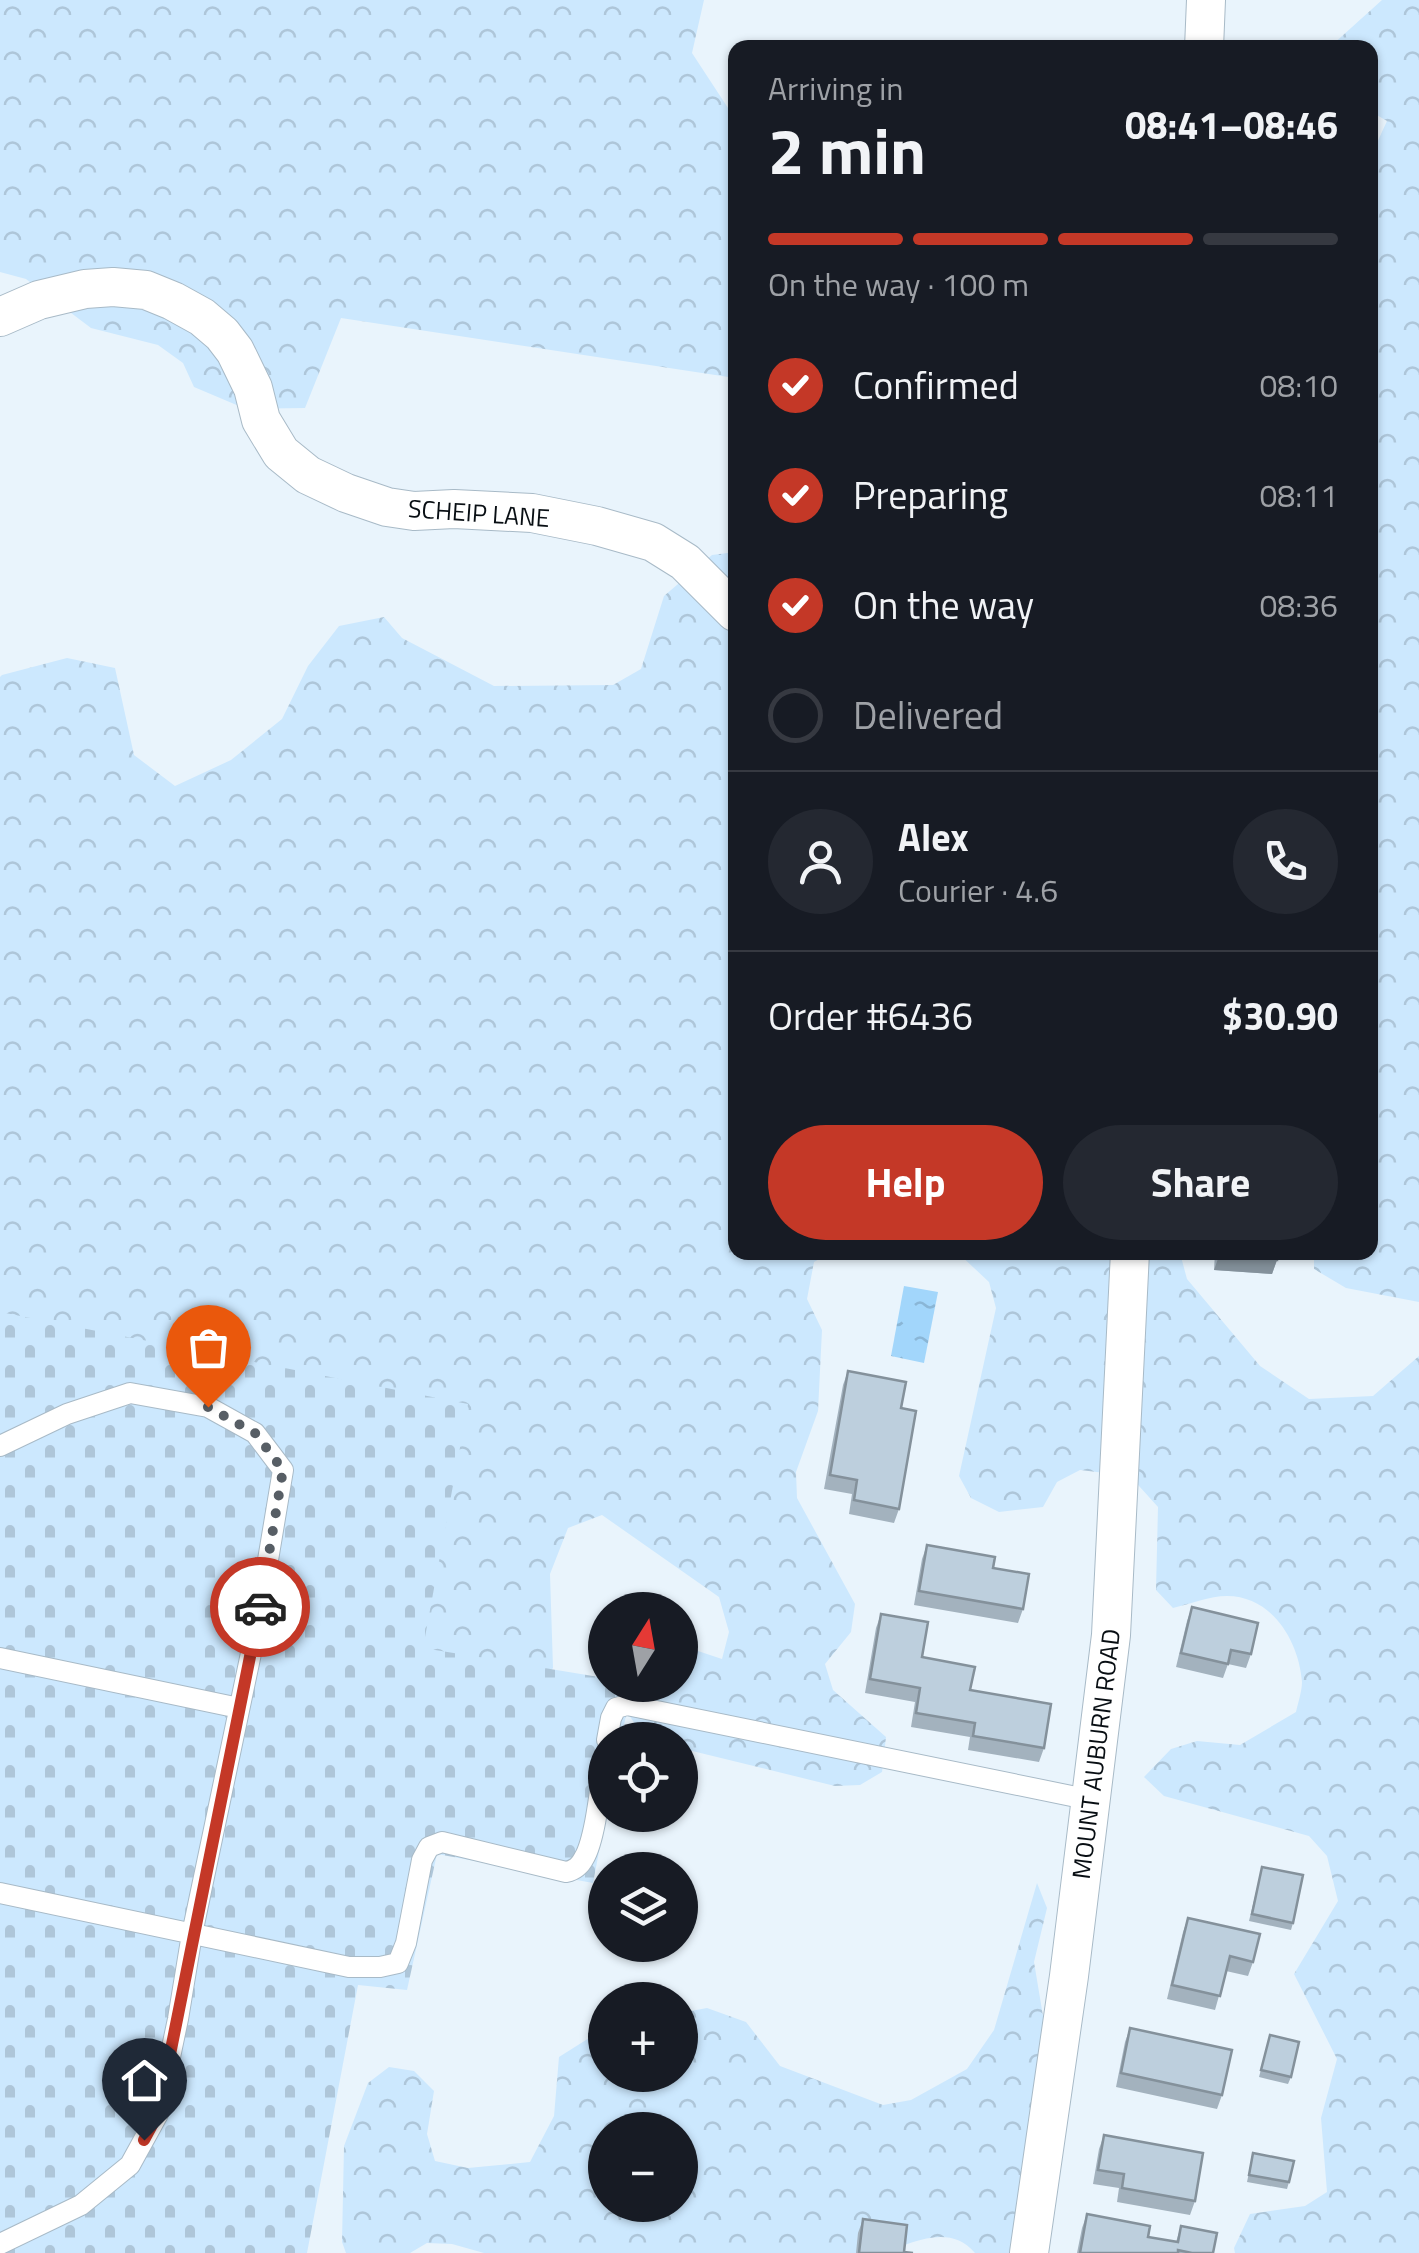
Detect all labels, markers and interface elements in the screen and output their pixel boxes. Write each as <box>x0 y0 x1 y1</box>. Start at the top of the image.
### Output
text: Arriving in <box>768 64 904 112</box>
text: 08:41–08:46 <box>1125 96 1338 154</box>
text: 2 min <box>768 100 926 199</box>
text: On the way · 100 m <box>768 260 1029 308</box>
text: Confirmed <box>853 356 1019 414</box>
icon: check <box>768 358 823 413</box>
text: 08:10 <box>1259 361 1338 409</box>
text: Preparing <box>853 466 1008 524</box>
icon: check <box>768 468 823 523</box>
text: 08:11 <box>1259 471 1338 519</box>
street label: SCHEIP LANE <box>407 489 551 537</box>
text: On the way <box>853 576 1034 634</box>
icon: check <box>768 578 823 633</box>
text: 08:36 <box>1259 581 1338 629</box>
text: Delivered <box>853 686 1003 744</box>
text: Alex <box>898 808 969 866</box>
button: person <box>768 809 873 914</box>
button: phone <box>1233 809 1338 914</box>
text: Courier · 4.6 <box>898 866 1058 914</box>
text: Order #6436 <box>768 987 973 1045</box>
text: $30.90 <box>1222 987 1338 1045</box>
button: Help <box>768 1125 1043 1240</box>
button: Share <box>1063 1125 1338 1240</box>
pin <box>166 1305 251 1408</box>
icon: bag <box>181 1320 236 1375</box>
courier <box>210 1557 310 1657</box>
icon: car <box>233 1580 288 1635</box>
north arrow <box>588 1592 698 1702</box>
map controls <box>588 1592 698 2222</box>
street label: MOUNT AUBURN ROAD <box>1062 1627 1130 1881</box>
button: locate <box>588 1722 698 1832</box>
button: layers <box>588 1852 698 1962</box>
button: + <box>588 1982 698 2092</box>
pin <box>102 2038 187 2141</box>
icon: home <box>117 2053 172 2108</box>
button: − <box>588 2112 698 2222</box>

